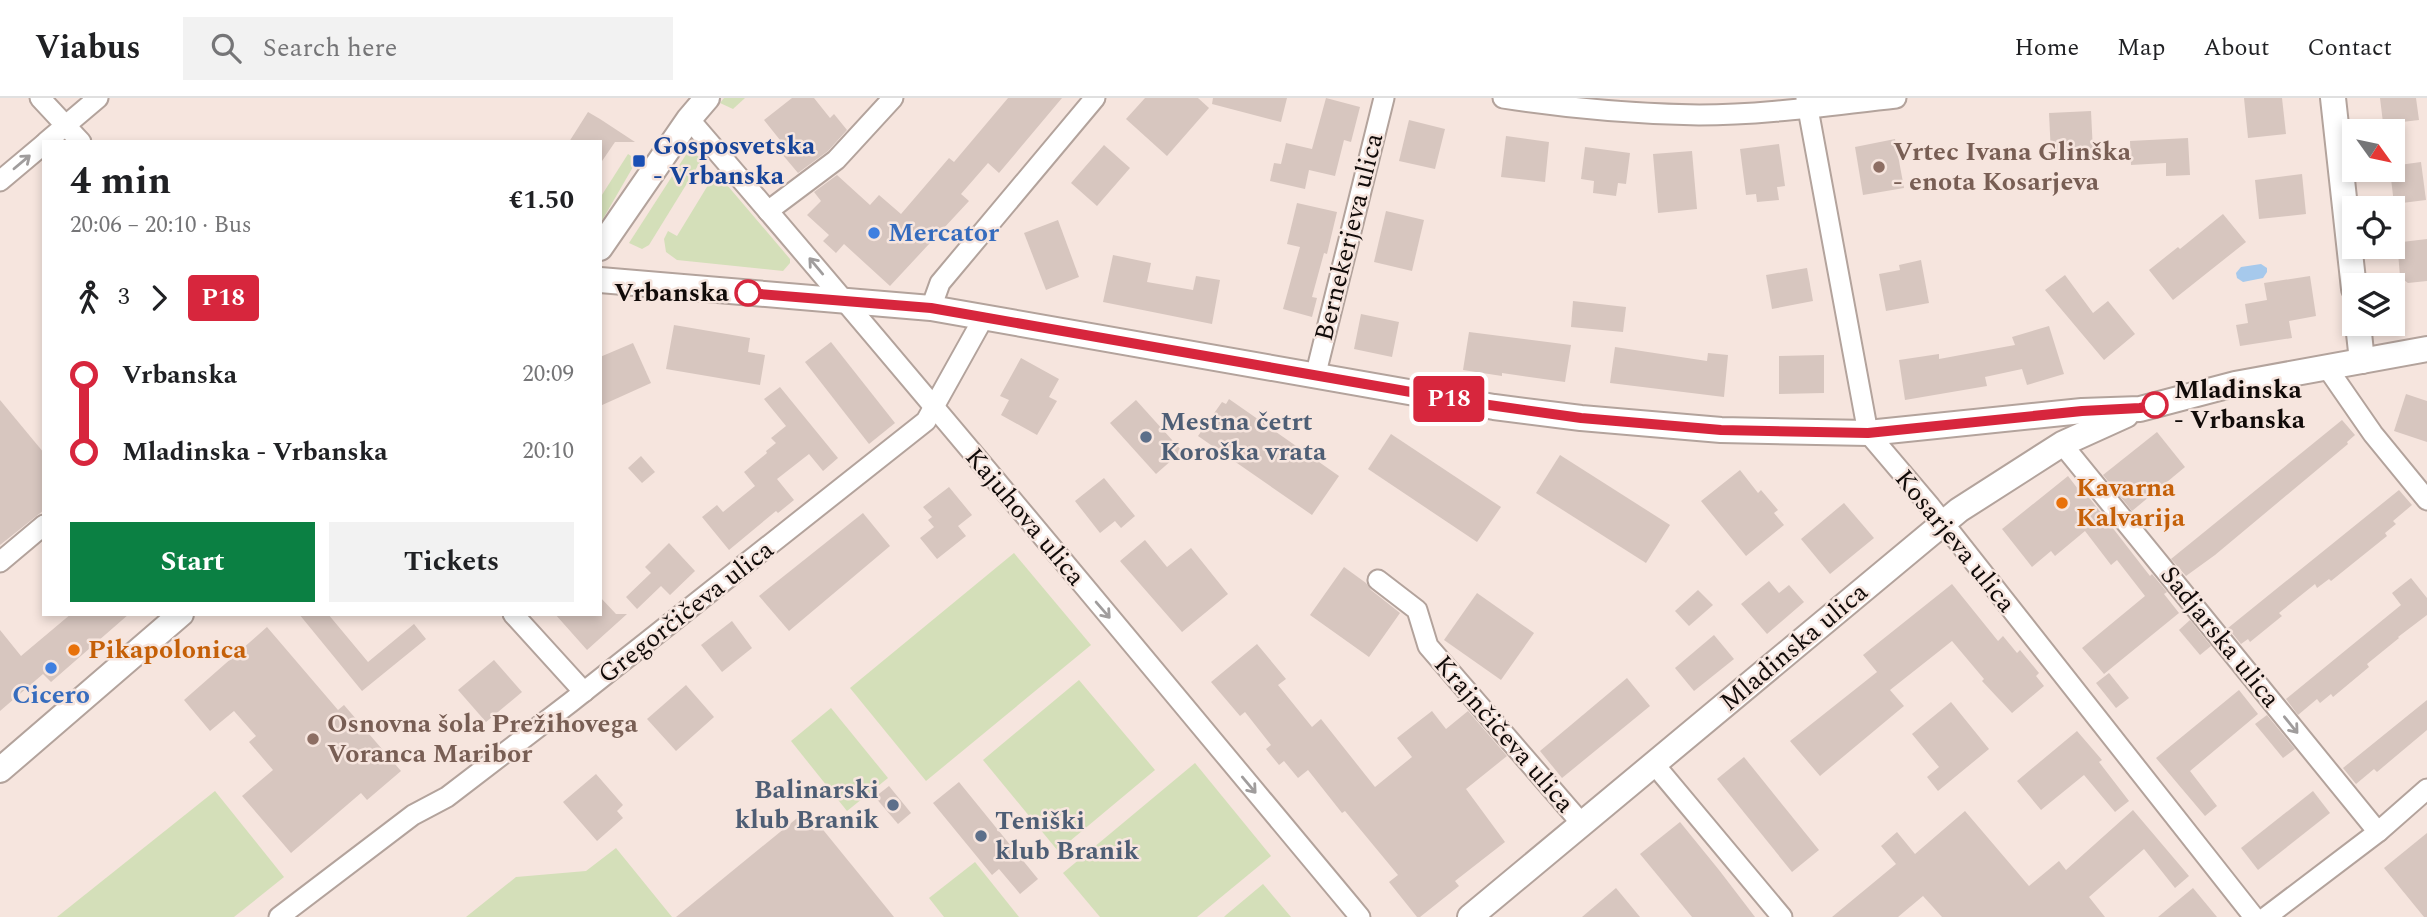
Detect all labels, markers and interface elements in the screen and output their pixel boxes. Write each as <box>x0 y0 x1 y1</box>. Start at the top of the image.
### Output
search box <box>183 17 673 80</box>
text: Viabus <box>35 23 141 73</box>
text: Search here <box>263 28 397 68</box>
icon: search <box>207 29 245 67</box>
text: Home <box>2014 30 2079 66</box>
text: Map <box>2117 30 2165 66</box>
text: About <box>2203 30 2269 66</box>
text: Contact <box>2307 30 2392 66</box>
north arrow <box>2342 119 2404 182</box>
map controls <box>2342 119 2405 336</box>
place label: Gosposvetska - Vrbanska <box>653 126 816 196</box>
street label: Bernekerjeva ulica <box>1304 129 1394 345</box>
place label: Vrtec Ivana Glinška - enota Kosarjeva <box>1893 132 2132 202</box>
text: 4 min <box>70 153 171 211</box>
marker: Gosposvetska - Vrbanska <box>631 153 647 169</box>
one-way arrow <box>12 154 30 170</box>
marker: Vrtec Ivana Glinška - enota Kosarjeva <box>1871 159 1887 175</box>
text: €1.50 <box>509 180 574 220</box>
button: locate <box>2342 196 2405 259</box>
text: 20:06 – 20:10 · Bus <box>70 208 252 243</box>
place label: Mercator <box>888 213 1000 253</box>
marker: Mercator <box>866 225 882 241</box>
one-way arrow <box>808 257 824 275</box>
place label: Vrbanska <box>614 273 730 313</box>
button: layers <box>2342 273 2405 336</box>
icon: walk <box>70 279 108 317</box>
icon: forward <box>140 279 178 317</box>
text: 3 <box>118 280 130 315</box>
text: P18 <box>202 280 245 316</box>
marker: Vrbanska <box>735 280 761 306</box>
text: Vrbanska <box>122 355 237 395</box>
text: 20:09 <box>522 357 574 392</box>
place label: Mladinska - Vrbanska <box>2174 370 2306 440</box>
line badge: P18 <box>1409 376 1489 422</box>
text: P18 <box>1427 381 1471 417</box>
marker: Mladinska - Vrbanska <box>2142 392 2168 418</box>
place label: Mestna četrt Koroška vrata <box>1160 402 1327 472</box>
marker: Mestna četrt Koroška vrata <box>1138 429 1154 445</box>
text: Mladinska - Vrbanska <box>122 432 388 472</box>
text: 20:10 <box>522 434 574 469</box>
street label: Kajuhova ulica <box>955 439 1095 595</box>
street label: Kosarjeva ulica <box>1885 461 2026 622</box>
place label: Kavarna Kalvarija <box>2076 468 2186 538</box>
marker: Kavarna Kalvarija <box>2054 495 2070 511</box>
button: Start <box>70 522 315 602</box>
button: Tickets <box>329 522 574 602</box>
street label: Gregorčičeva ulica <box>589 530 783 694</box>
street label: Sadjarska ulica <box>2150 557 2290 717</box>
street label: Mladinska ulica <box>1711 573 1877 721</box>
one-way arrow <box>1095 601 1111 619</box>
place label: Pikapolonica <box>88 630 247 670</box>
marker: Pikapolonica <box>66 642 82 658</box>
street label: Krajnčičeva ulica <box>1424 646 1584 822</box>
marker: Cicero <box>43 660 59 676</box>
place label: Cicero <box>12 675 90 715</box>
place label: Osnovna šola Prežihovega Voranca Maribor <box>327 704 638 774</box>
one-way arrow <box>2283 715 2299 733</box>
marker: Osnovna šola Prežihovega Voranca Maribor <box>305 731 321 747</box>
place label: Balinarski klub Branik <box>735 770 879 840</box>
one-way arrow <box>1241 775 1257 793</box>
marker: Balinarski klub Branik <box>885 797 901 813</box>
place label: Teniški klub Branik <box>995 801 1140 871</box>
marker: Teniški klub Branik <box>973 828 989 844</box>

